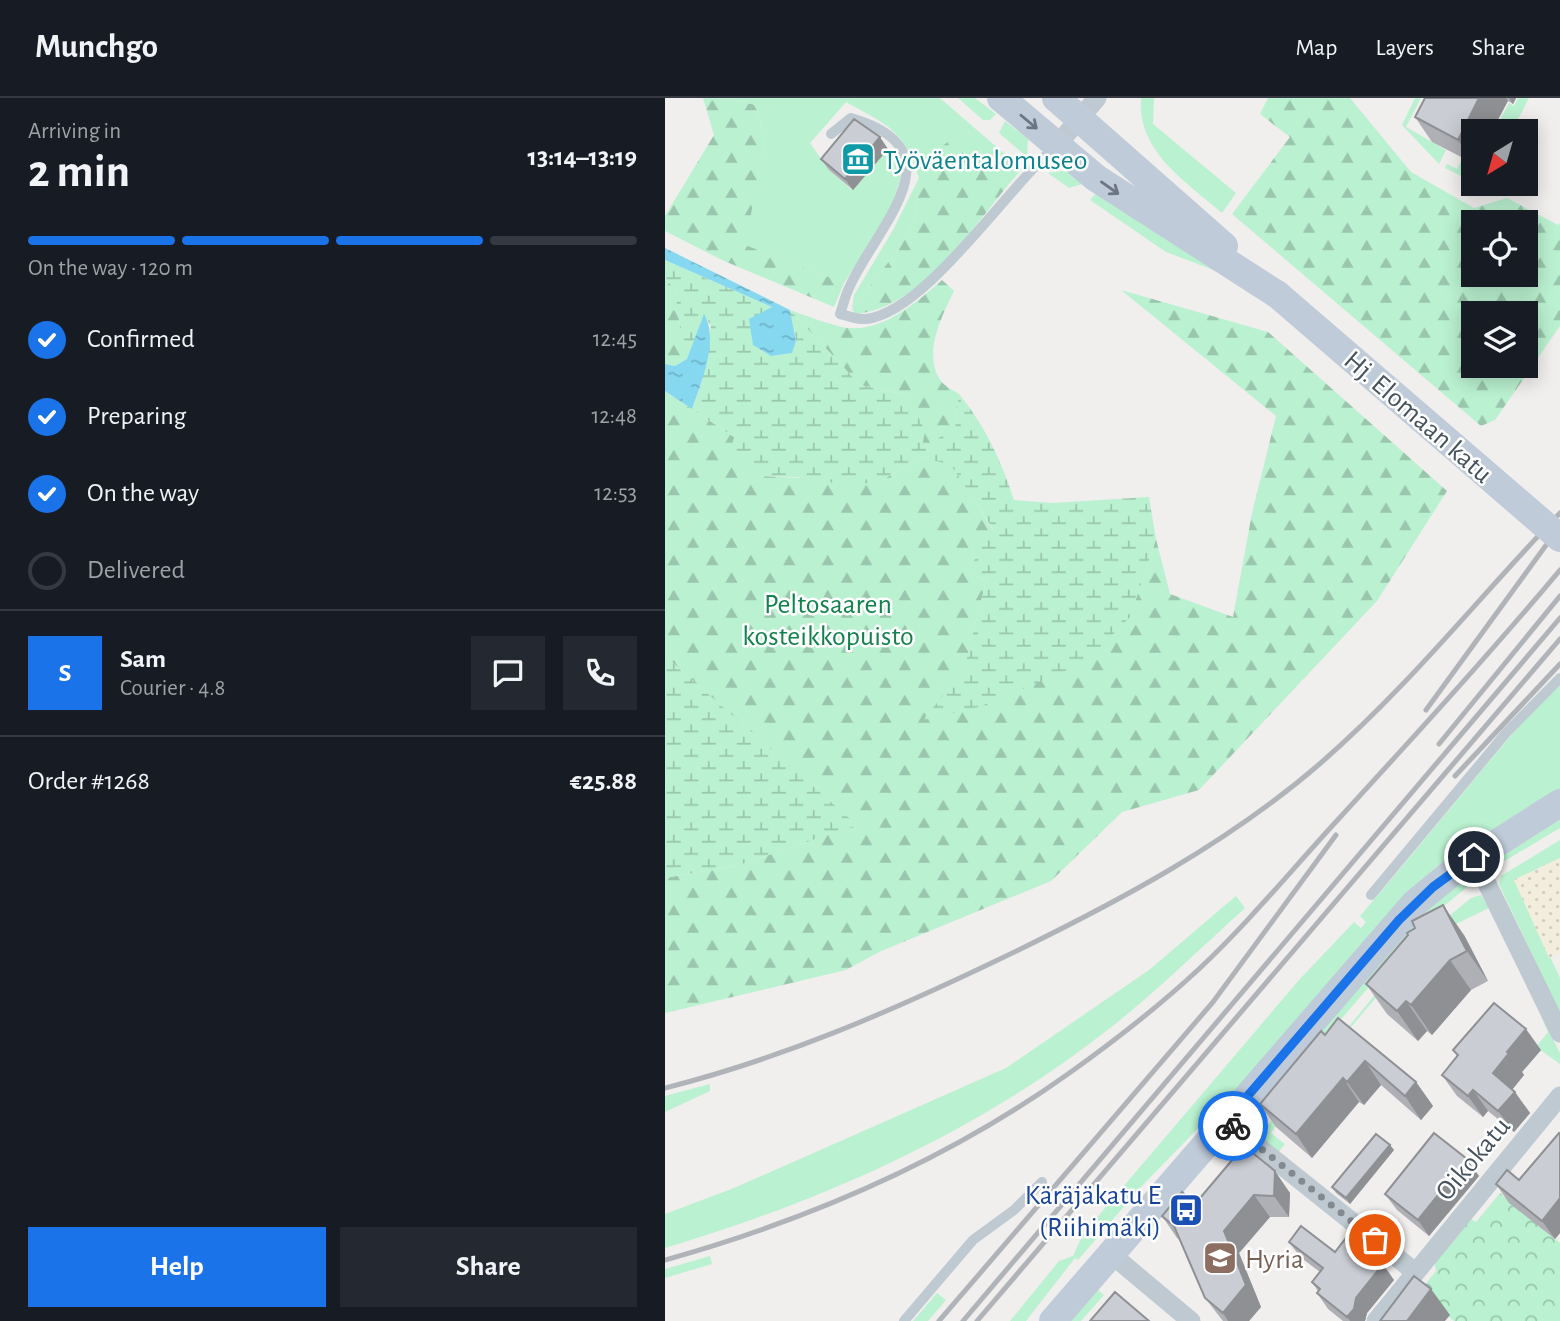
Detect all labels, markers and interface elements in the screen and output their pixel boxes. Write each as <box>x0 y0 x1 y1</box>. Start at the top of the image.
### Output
text: Munchgo <box>35 31 158 64</box>
text: Map <box>1295 36 1337 60</box>
text: Layers <box>1375 36 1434 60</box>
text: Share <box>1472 36 1525 60</box>
one-way arrow <box>1019 114 1037 129</box>
north arrow <box>1461 119 1538 196</box>
map controls <box>1461 119 1538 378</box>
text: Arriving in <box>28 120 121 143</box>
museum icon: Työväentalomuseo <box>839 140 877 178</box>
text: 13:14–13:19 <box>528 144 637 170</box>
place label: Työväentalomuseo <box>883 147 1087 175</box>
text: 2 min <box>28 149 130 195</box>
one-way arrow <box>1100 181 1119 195</box>
button: locate <box>1461 210 1538 287</box>
text: On the way · 120 m <box>28 257 193 280</box>
button: layers <box>1461 301 1538 378</box>
icon: check <box>28 321 66 359</box>
text: Confirmed <box>87 326 195 352</box>
text: 12:45 <box>593 328 637 351</box>
street label: Hj. Elomaan katu <box>1338 346 1497 489</box>
icon: check <box>28 398 66 436</box>
text: Preparing <box>87 403 186 429</box>
text: 12:48 <box>591 405 637 428</box>
icon: check <box>28 475 66 513</box>
text: On the way <box>87 480 199 506</box>
text: 12:53 <box>594 482 637 505</box>
text: Delivered <box>87 557 185 583</box>
park label: Peltosaaren kosteikkopuisto <box>742 591 914 651</box>
button: chat <box>471 636 545 710</box>
button: phone <box>563 636 637 710</box>
text: Sam <box>120 646 166 672</box>
text: S <box>59 660 71 686</box>
text: Courier · 4.8 <box>120 677 225 700</box>
text: Order #1268 <box>28 768 150 794</box>
text: €25.88 <box>570 768 637 794</box>
pin <box>1444 827 1504 887</box>
icon: home <box>1455 838 1493 876</box>
courier <box>1198 1091 1268 1161</box>
icon: bike <box>1214 1107 1252 1145</box>
street label: Oikokatu <box>1431 1112 1516 1206</box>
place label: Käräjäkatu E (Riihimäki) <box>1025 1182 1161 1242</box>
bus stop icon: Käräjäkatu E (Riihimäki) <box>1167 1191 1205 1229</box>
pin <box>1345 1210 1405 1270</box>
icon: bag <box>1356 1221 1394 1259</box>
button: Help <box>28 1227 326 1307</box>
button: Share <box>340 1227 637 1307</box>
school or university icon: Hyria <box>1201 1239 1239 1277</box>
place label: Hyria <box>1245 1246 1304 1274</box>

